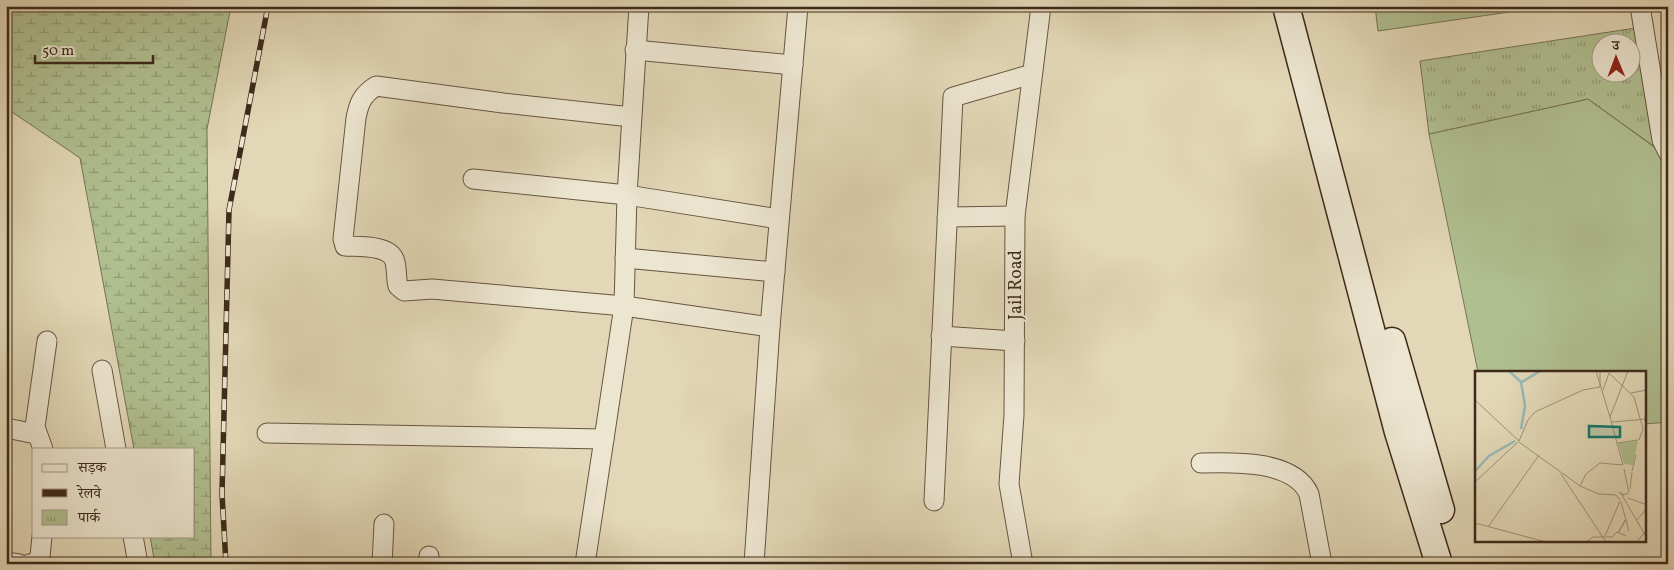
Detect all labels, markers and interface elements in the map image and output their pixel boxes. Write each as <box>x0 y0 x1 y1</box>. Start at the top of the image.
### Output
scale bar <box>35 32 152 64</box>
north arrow <box>1592 32 1642 82</box>
text: उ <box>1611 37 1620 56</box>
text: 50 m <box>42 41 74 62</box>
street label: Jail Road <box>1004 250 1029 320</box>
inset map <box>1475 371 1646 542</box>
legend <box>32 448 195 538</box>
text: सड़क <box>77 458 107 479</box>
text: रेलवे <box>76 484 102 505</box>
text: पार्क <box>77 508 101 529</box>

